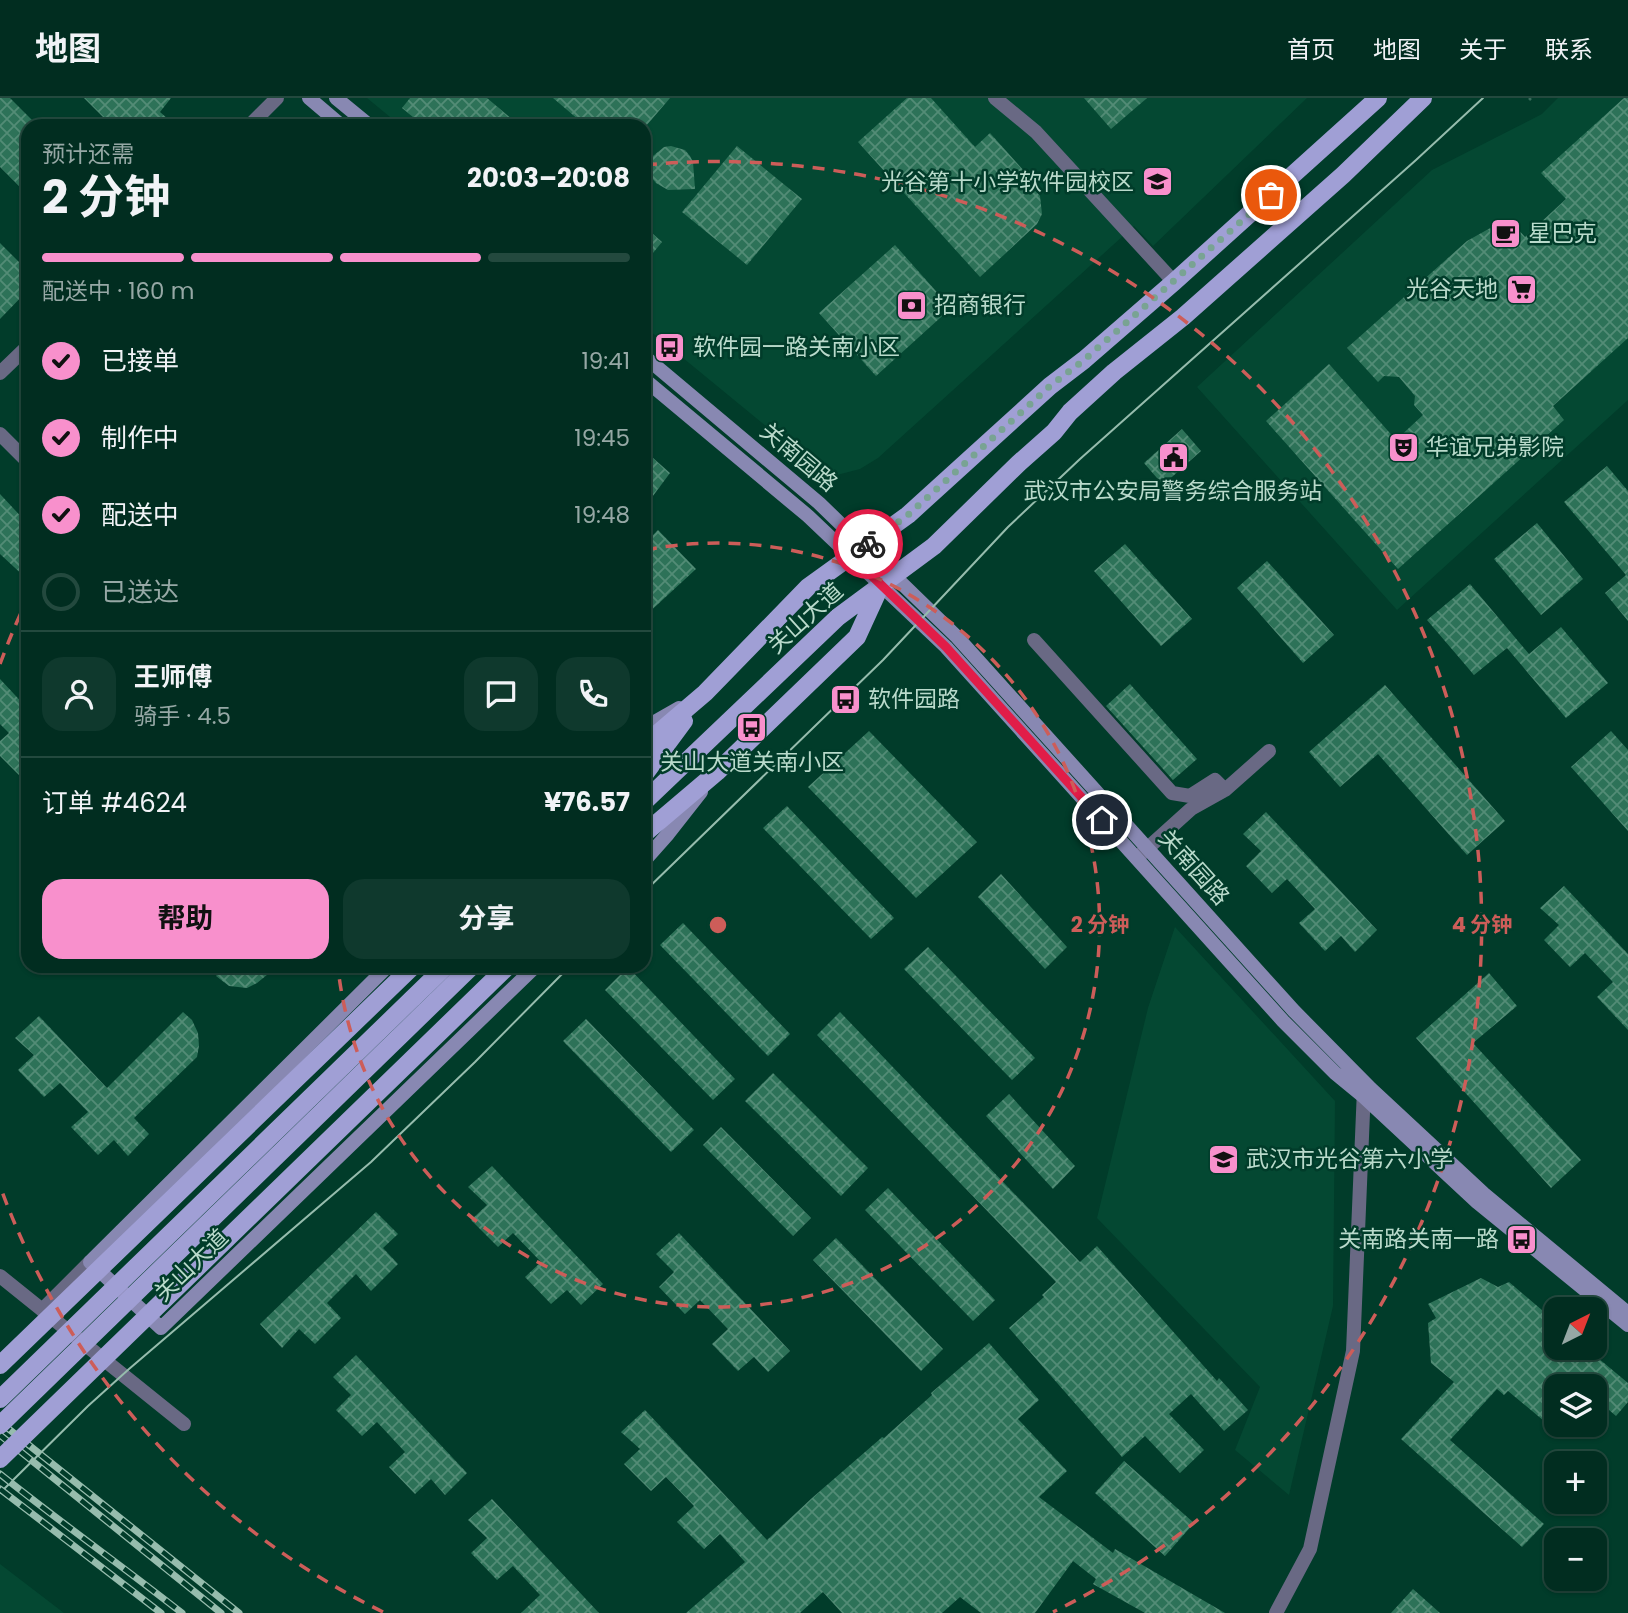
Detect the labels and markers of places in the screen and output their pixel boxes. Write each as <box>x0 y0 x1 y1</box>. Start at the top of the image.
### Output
school or university icon: 光谷第十小学软件园校区 <box>1140 165 1174 199</box>
pin <box>1241 165 1301 225</box>
place label: 光谷第十小学软件园校区 <box>881 166 1134 198</box>
cafe icon: 星巴克 <box>1488 216 1522 250</box>
place label: 星巴克 <box>1528 217 1597 249</box>
supermarket icon: 光谷天地 <box>1504 272 1538 306</box>
place label: 光谷天地 <box>1406 273 1498 305</box>
bank icon: 招商银行 <box>894 288 928 322</box>
place label: 招商银行 <box>934 289 1026 321</box>
bus stop icon: 软件园一路关南小区 <box>653 330 687 364</box>
place label: 软件园一路关南小区 <box>693 331 900 363</box>
theatre icon: 华谊兄弟影院 <box>1386 430 1420 464</box>
place label: 华谊兄弟影院 <box>1426 431 1564 463</box>
public building icon: 武汉市公安局警务综合服务站 <box>1156 440 1190 474</box>
place label: 武汉市公安局警务综合服务站 <box>1024 475 1323 507</box>
bus stop icon: 软件园路 <box>828 682 862 716</box>
place label: 软件园路 <box>868 683 960 715</box>
bus stop icon: 关山大道关南小区 <box>735 711 769 745</box>
place label: 关山大道关南小区 <box>660 746 844 778</box>
pin <box>1072 790 1132 850</box>
centre of rings <box>706 913 730 937</box>
school or university icon: 武汉市光谷第六小学 <box>1206 1142 1240 1176</box>
place label: 武汉市光谷第六小学 <box>1246 1143 1453 1175</box>
bus stop icon: 关南路关南一路 <box>1505 1222 1539 1256</box>
place label: 关南路关南一路 <box>1338 1223 1499 1255</box>

